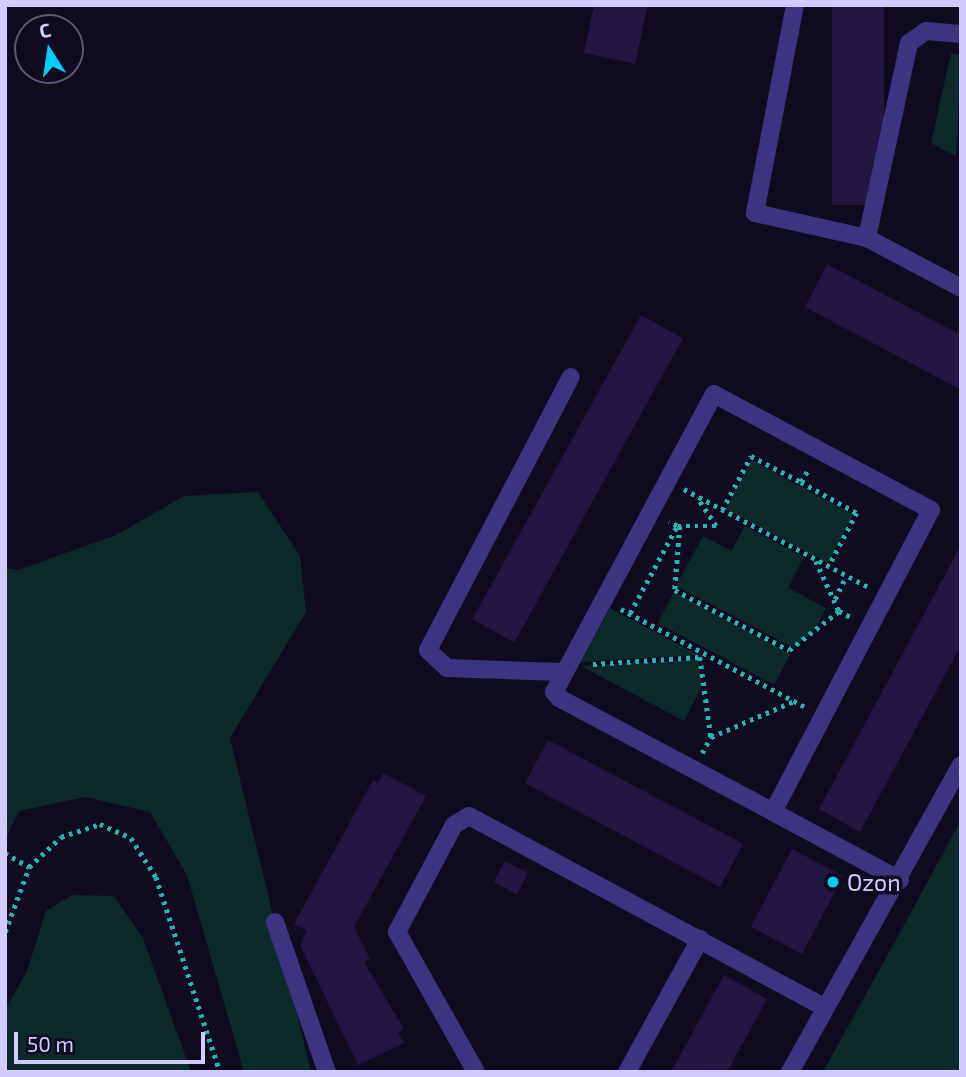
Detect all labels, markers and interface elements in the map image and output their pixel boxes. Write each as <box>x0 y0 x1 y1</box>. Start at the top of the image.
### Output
north arrow <box>14 14 84 84</box>
text: С <box>37 18 53 42</box>
place label: Ozon <box>847 868 900 896</box>
marker: Ozon <box>825 874 841 890</box>
scale bar <box>18 1018 208 1062</box>
text: 50 m <box>27 1031 74 1056</box>

